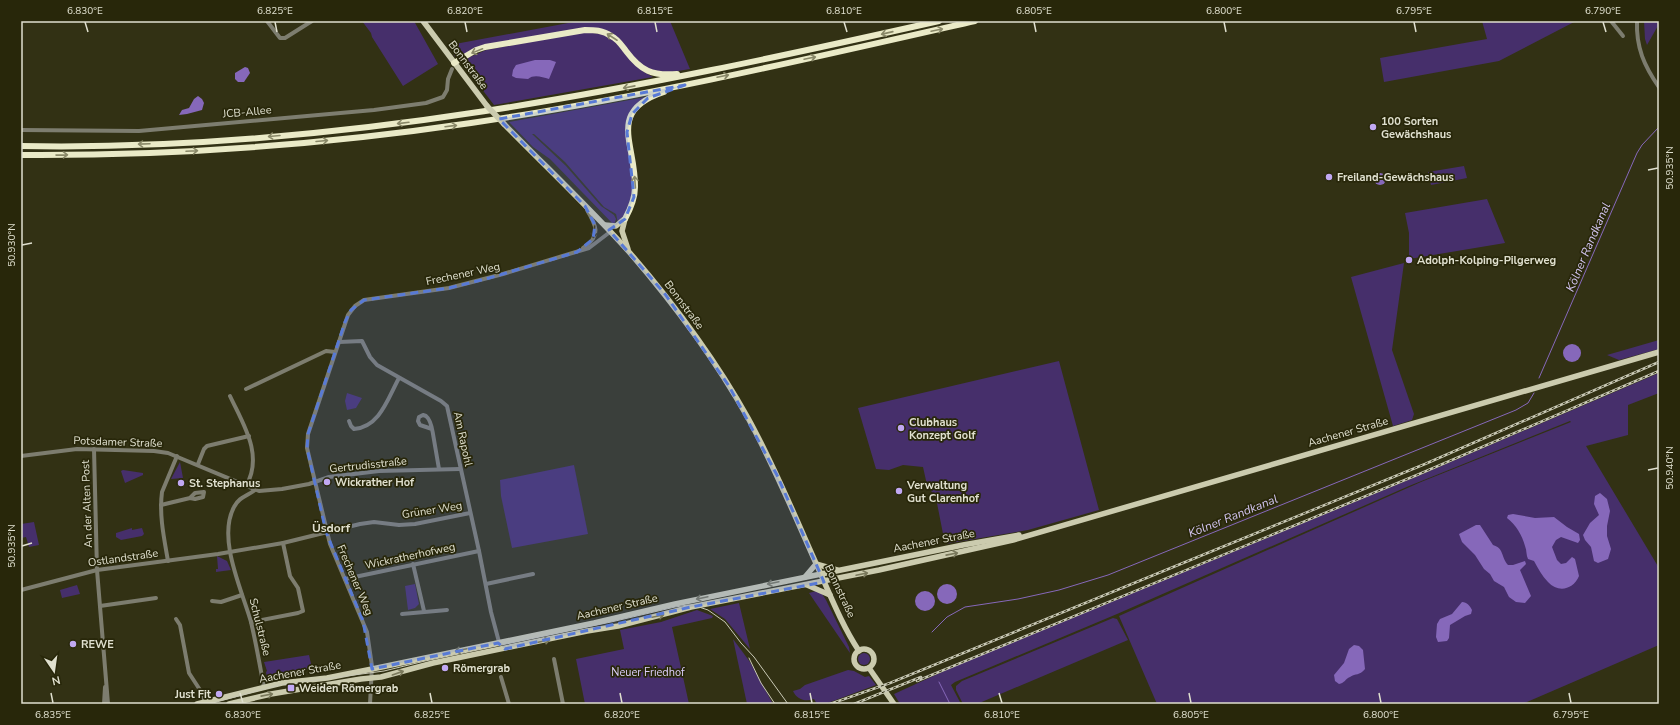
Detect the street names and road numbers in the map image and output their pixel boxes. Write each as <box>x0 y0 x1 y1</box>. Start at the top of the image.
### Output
street label: Bonnstraße <box>445 38 491 93</box>
street label: JCB-Allee <box>221 102 272 122</box>
street label: Frechener Weg <box>425 259 501 289</box>
street label: Bonnstraße <box>661 278 707 333</box>
street label: Am Rapohl <box>450 410 476 468</box>
street label: Aachener Straße <box>1306 413 1390 451</box>
street label: Potsdamer Straße <box>73 433 163 451</box>
street label: Gertrudisstraße <box>329 453 408 477</box>
street label: An der Alten Post <box>78 460 96 548</box>
street label: Grüner Weg <box>401 498 463 522</box>
street label: Aachener Straße <box>892 526 976 556</box>
street label: Wickratherhofweg <box>363 539 457 573</box>
street label: Frechener Weg <box>333 542 377 618</box>
street label: Ostlandstraße <box>87 546 159 570</box>
street label: Bonnstraße <box>821 562 859 620</box>
street label: Aachener Straße <box>575 590 659 624</box>
street label: Schulstraße <box>246 597 274 658</box>
street label: Aachener Straße <box>258 657 342 687</box>

